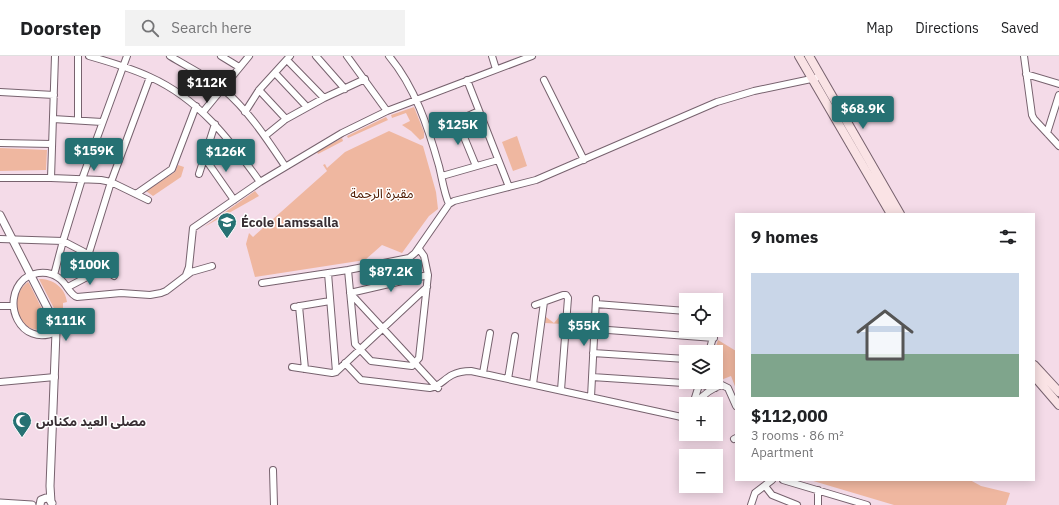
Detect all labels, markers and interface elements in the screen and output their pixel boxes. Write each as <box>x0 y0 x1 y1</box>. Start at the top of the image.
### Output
search box <box>125 10 405 46</box>
text: Doorstep <box>20 16 101 40</box>
icon: search <box>139 17 161 39</box>
text: Search here <box>171 18 252 37</box>
text: Map <box>866 19 893 37</box>
text: Directions <box>915 19 979 37</box>
text: Saved <box>1001 19 1039 37</box>
pin: $112K <box>179 70 235 104</box>
text: $112K <box>187 74 227 91</box>
pin: $68.9K <box>830 96 896 130</box>
text: $68.9K <box>841 100 885 117</box>
pin: $125K <box>430 112 486 146</box>
text: $125K <box>438 116 478 133</box>
pin: $159K <box>66 138 122 172</box>
pin: $126K <box>198 139 254 173</box>
text: $159K <box>74 142 114 159</box>
text: $126K <box>206 143 246 160</box>
park label: مقبرة الرحمة <box>350 185 414 202</box>
school or university icon: École Lamssalla <box>216 211 238 239</box>
place label: École Lamssalla <box>241 214 339 231</box>
text: 9 homes <box>751 226 818 248</box>
icon: filters <box>997 226 1019 248</box>
pin: $100K <box>62 252 118 286</box>
text: $100K <box>70 256 110 273</box>
pin: $87.2K <box>358 259 424 293</box>
text: $87.2K <box>369 263 413 280</box>
map controls <box>679 293 723 493</box>
button: locate <box>679 293 723 337</box>
icon: home <box>849 299 921 371</box>
pin: $111K <box>38 308 94 342</box>
text: $111K <box>46 312 86 329</box>
pin: $55K <box>560 313 608 347</box>
text: $55K <box>568 317 600 334</box>
button: layers <box>679 345 723 389</box>
button: + <box>679 397 723 441</box>
text: $112,000 <box>751 405 828 427</box>
mosque icon: مصلى العيد مكناس <box>11 410 33 438</box>
place label: مصلى العيد مكناس <box>36 413 146 430</box>
text: 3 rooms · 86 m² <box>751 427 844 444</box>
text: Apartment <box>751 444 814 461</box>
button: − <box>679 449 723 493</box>

